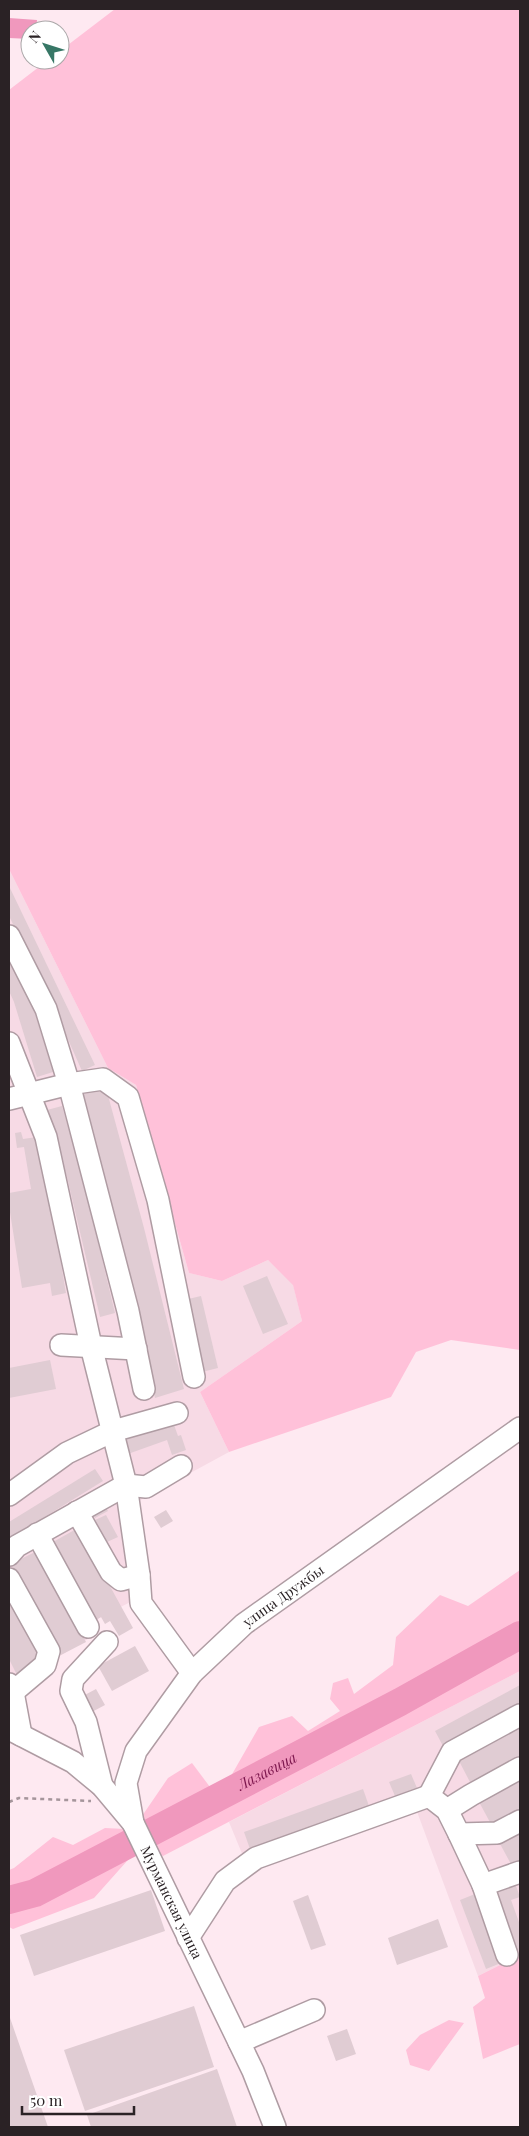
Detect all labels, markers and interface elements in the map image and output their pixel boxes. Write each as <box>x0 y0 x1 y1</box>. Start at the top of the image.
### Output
north arrow <box>20 20 70 70</box>
text: N <box>24 27 45 46</box>
street label: улица Дружбы <box>238 1560 328 1632</box>
water label: Лазавица <box>233 1747 300 1795</box>
street label: Мурманская улица <box>136 1842 207 1962</box>
scale bar <box>22 2084 135 2116</box>
text: 50 m <box>30 2090 63 2110</box>

